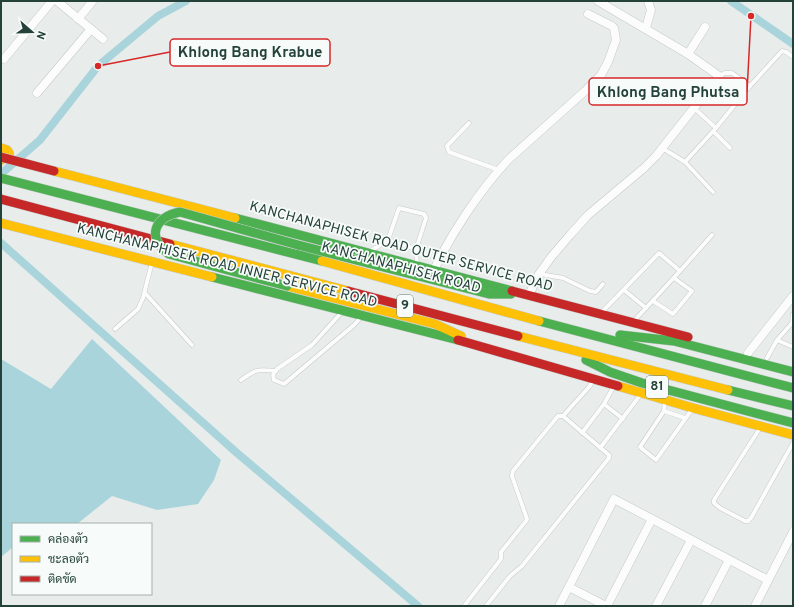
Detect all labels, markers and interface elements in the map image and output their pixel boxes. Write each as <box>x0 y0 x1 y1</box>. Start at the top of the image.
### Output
north arrow <box>12 12 52 52</box>
text: N <box>33 29 48 41</box>
callout: Khlong Bang Krabue <box>170 39 330 66</box>
text: Khlong Bang Krabue <box>178 44 322 63</box>
callout: Khlong Bang Phutsa <box>589 78 747 105</box>
text: Khlong Bang Phutsa <box>597 84 739 103</box>
street label: KANCHANAPHISEK ROAD OUTER SERVICE ROAD <box>247 198 555 296</box>
street label: KANCHANAPHISEK ROAD INNER SERVICE ROAD <box>75 220 379 312</box>
street label: KANCHANAPHISEK ROAD <box>319 239 483 297</box>
road number: 9 <box>397 295 413 317</box>
road number: 81 <box>646 376 668 398</box>
legend <box>12 523 152 595</box>
text: คล่องตัว <box>48 532 88 548</box>
text: ชะลอตัว <box>48 552 89 568</box>
text: ติดขัด <box>48 572 77 588</box>

